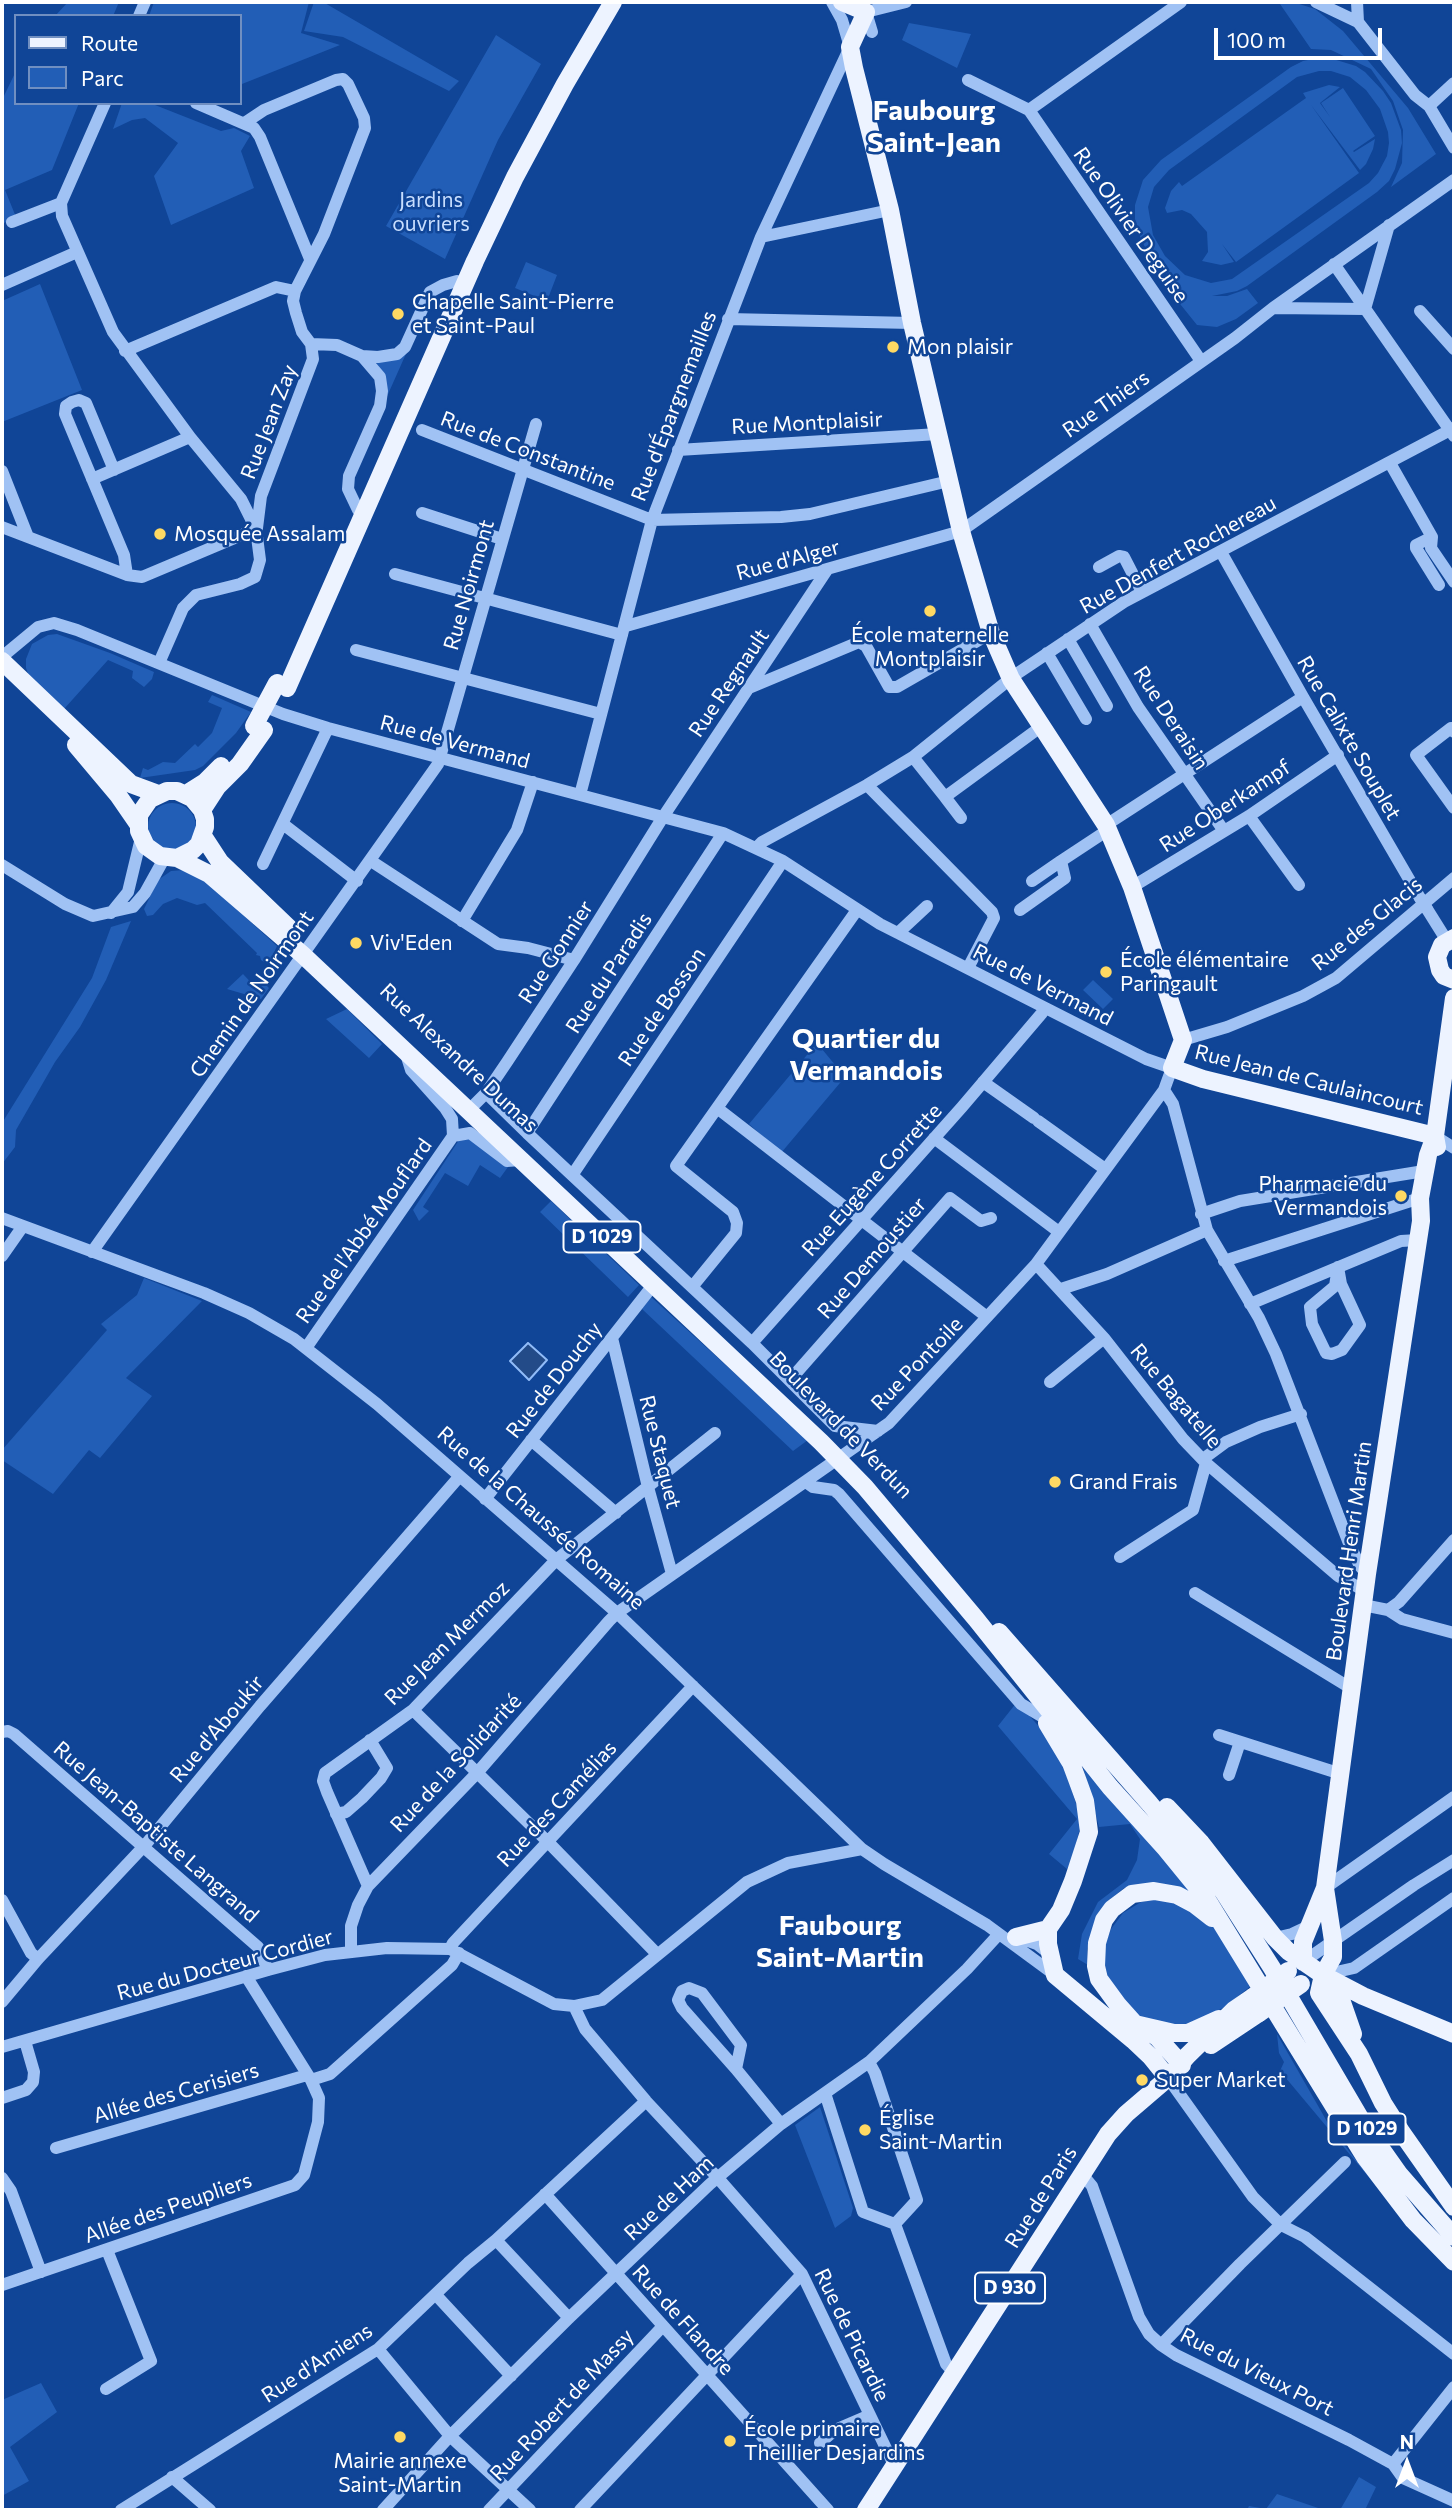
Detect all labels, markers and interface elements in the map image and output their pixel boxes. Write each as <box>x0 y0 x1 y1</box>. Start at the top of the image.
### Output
legend <box>14 14 242 105</box>
scale bar <box>1218 14 1386 58</box>
text: 100 m <box>1227 27 1286 52</box>
text: Route <box>81 30 138 55</box>
text: Parc <box>81 65 124 90</box>
district label: Faubourg Saint-Jean <box>867 94 1001 160</box>
street label: Rue Olivier Deguise <box>1068 142 1194 308</box>
park label: Jardins ouvriers <box>392 187 470 237</box>
place label: Chapelle Saint-Pierre et Saint-Paul <box>412 289 614 339</box>
marker: Chapelle Saint-Pierre et Saint-Paul <box>390 306 406 322</box>
street label: Rue d'Épargnemailles <box>626 307 722 505</box>
place label: Mon plaisir <box>907 334 1013 360</box>
marker: Mon plaisir <box>885 339 901 355</box>
street label: Rue Jean Zay <box>236 361 302 483</box>
street label: Rue Thiers <box>1058 365 1154 443</box>
street label: Rue de Constantine <box>437 406 619 496</box>
street label: Rue Montplaisir <box>731 406 883 440</box>
street label: Rue Denfert Rochereau <box>1075 491 1281 619</box>
street label: Rue Noirmont <box>438 517 500 653</box>
place label: Mosquée Assalam <box>174 521 345 547</box>
marker: Mosquée Assalam <box>152 526 168 542</box>
street label: Rue d'Alger <box>733 534 843 586</box>
marker: École maternelle Montplaisir <box>922 603 938 619</box>
place label: École maternelle Montplaisir <box>851 622 1009 672</box>
street label: Rue Regnault <box>684 624 774 742</box>
street label: Rue Calixte Souplet <box>1292 651 1406 825</box>
street label: Rue Deraisin <box>1128 661 1214 775</box>
street label: Rue de Vermand <box>377 710 533 774</box>
street label: Rue Oberkampf <box>1155 754 1295 858</box>
street label: Rue des Glacis <box>1307 872 1427 976</box>
street label: Rue Gonnier <box>513 896 599 1008</box>
street label: Chemin de Noirmont <box>185 906 319 1082</box>
street label: Rue du Paradis <box>561 908 657 1038</box>
place label: Viv'Eden <box>370 930 453 956</box>
marker: Viv'Eden <box>348 935 364 951</box>
street label: Rue de Vermand <box>969 939 1117 1031</box>
street label: Rue de Bosson <box>613 943 711 1071</box>
place label: École élémentaire Paringault <box>1120 947 1289 997</box>
marker: École élémentaire Paringault <box>1098 964 1114 980</box>
street label: Rue Alexandre Dumas <box>375 978 543 1138</box>
district label: Quartier du Vermandois <box>789 1022 943 1088</box>
street label: Rue Jean de Caulaincourt <box>1192 1039 1426 1121</box>
street label: Rue Eugène Corrette <box>797 1098 947 1262</box>
street label: Rue de l'Abbé Mouflard <box>291 1134 437 1328</box>
place label: Pharmacie du Vermandois <box>1258 1171 1387 1221</box>
marker: Pharmacie du Vermandois <box>1393 1188 1409 1204</box>
street label: Rue Demoustier <box>812 1192 932 1324</box>
road number: D 1029 <box>564 1222 640 1252</box>
street label: Rue Pontoile <box>866 1312 968 1416</box>
street label: Rue de Douchy <box>501 1317 607 1443</box>
street label: Rue Bagatelle <box>1125 1339 1227 1453</box>
street label: Boulevard de Verdun <box>764 1346 918 1504</box>
street label: Rue Staquet <box>634 1393 686 1511</box>
street label: Rue de la Chaussée Romaine <box>432 1421 650 1615</box>
street label: Boulevard Henri Martin <box>1321 1439 1377 1663</box>
place label: Grand Frais <box>1069 1469 1178 1495</box>
marker: Grand Frais <box>1047 1474 1063 1490</box>
street label: Rue Jean Mermoz <box>379 1575 515 1711</box>
street label: Rue d'Aboukir <box>165 1670 269 1788</box>
street label: Rue de la Solidarité <box>385 1688 527 1838</box>
street label: Rue Jean-Baptiste Langrand <box>48 1736 264 1928</box>
street label: Rue des Camélias <box>492 1736 622 1872</box>
district label: Faubourg Saint-Martin <box>756 1909 924 1975</box>
street label: Rue du Docteur Cordier <box>114 1924 336 2006</box>
street label: Allée des Cerisiers <box>90 2057 262 2129</box>
place label: Super Market <box>1156 2067 1286 2093</box>
marker: Super Market <box>1134 2072 1150 2088</box>
place label: Église Saint-Martin <box>879 2105 1002 2155</box>
road number: D 1029 <box>1328 2114 1406 2144</box>
marker: Église Saint-Martin <box>857 2122 873 2138</box>
street label: Rue de Paris <box>1000 2141 1082 2253</box>
street label: Rue de Ham <box>619 2150 719 2246</box>
street label: Allée des Peupliers <box>81 2168 255 2248</box>
street label: Rue de Flandre <box>627 2260 739 2380</box>
street label: Rue de Picardie <box>809 2265 895 2405</box>
road number: D 930 <box>975 2272 1045 2304</box>
street label: Rue d'Amiens <box>257 2318 377 2408</box>
street label: Rue du Vieux Port <box>1176 2322 1338 2422</box>
street label: Rue Robert de Massy <box>485 2324 639 2486</box>
place label: École primaire Theillier Desjardins <box>744 2416 925 2466</box>
north arrow <box>1372 2428 1442 2498</box>
marker: Mairie annexe Saint-Martin <box>392 2429 408 2445</box>
text: N <box>1400 2430 1414 2453</box>
marker: École primaire Theillier Desjardins <box>722 2433 738 2449</box>
place label: Mairie annexe Saint-Martin <box>333 2448 467 2498</box>

